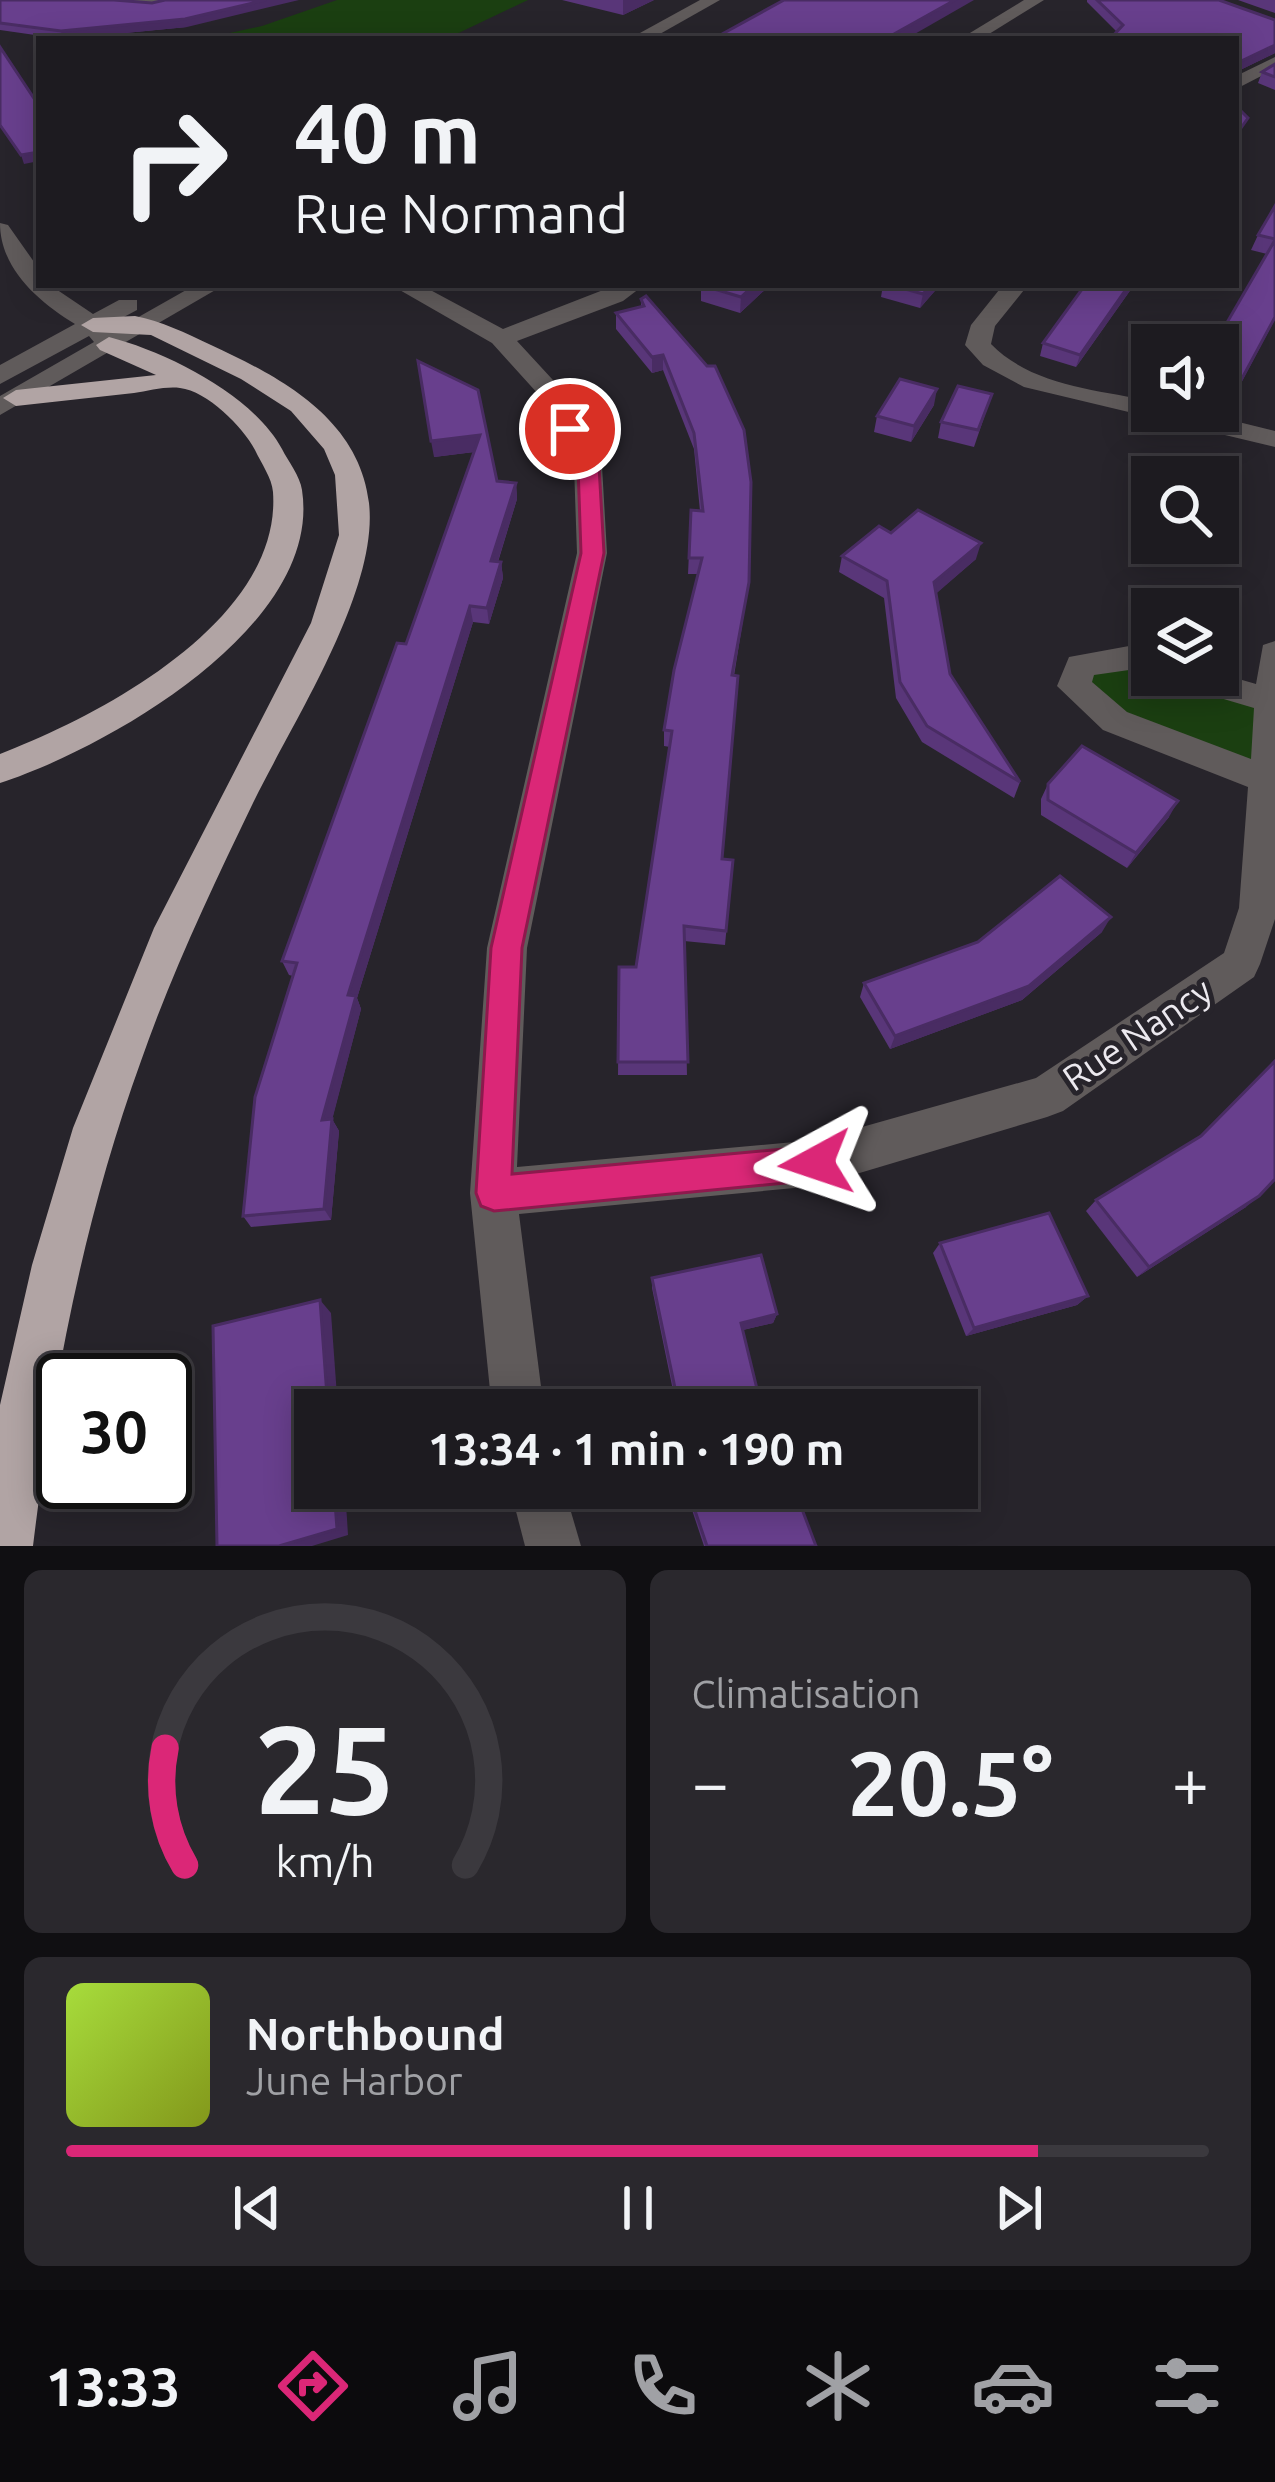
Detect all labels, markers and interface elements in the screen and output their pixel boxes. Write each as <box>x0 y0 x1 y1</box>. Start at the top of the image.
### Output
icon: right <box>96 84 252 240</box>
text: 40 m <box>294 85 481 179</box>
text: Rue Normand <box>294 183 628 243</box>
map controls <box>1131 324 1239 696</box>
button: sound <box>1131 324 1239 432</box>
pin <box>519 378 621 480</box>
icon: arrive <box>537 396 603 462</box>
button: search <box>1131 456 1239 564</box>
button: layers <box>1131 588 1239 696</box>
street label: Rue Nancy <box>1055 969 1219 1098</box>
position arrow <box>753 1100 879 1226</box>
speed limit sign: 30 <box>36 1353 192 1509</box>
text: 13:34 · 1 min · 190 m <box>428 1423 844 1474</box>
text: Climatisation <box>692 1672 920 1715</box>
text: 25 <box>254 1698 395 1838</box>
text: 20.5° <box>847 1732 1053 1833</box>
text: − <box>692 1745 729 1819</box>
text: + <box>1172 1745 1209 1819</box>
text: km/h <box>275 1836 374 1884</box>
text: Northbound <box>246 2008 505 2059</box>
text: June Harbor <box>246 2059 463 2102</box>
icon: previous <box>224 2175 290 2241</box>
icon: pause <box>605 2175 671 2241</box>
icon: next <box>986 2175 1052 2241</box>
icon: directions <box>271 2344 355 2428</box>
icon: music <box>446 2344 530 2428</box>
icon: phone <box>621 2344 705 2428</box>
icon: climate <box>796 2344 880 2428</box>
icon: car <box>971 2344 1055 2428</box>
icon: filters <box>1145 2344 1229 2428</box>
text: 13:33 <box>45 2356 181 2416</box>

